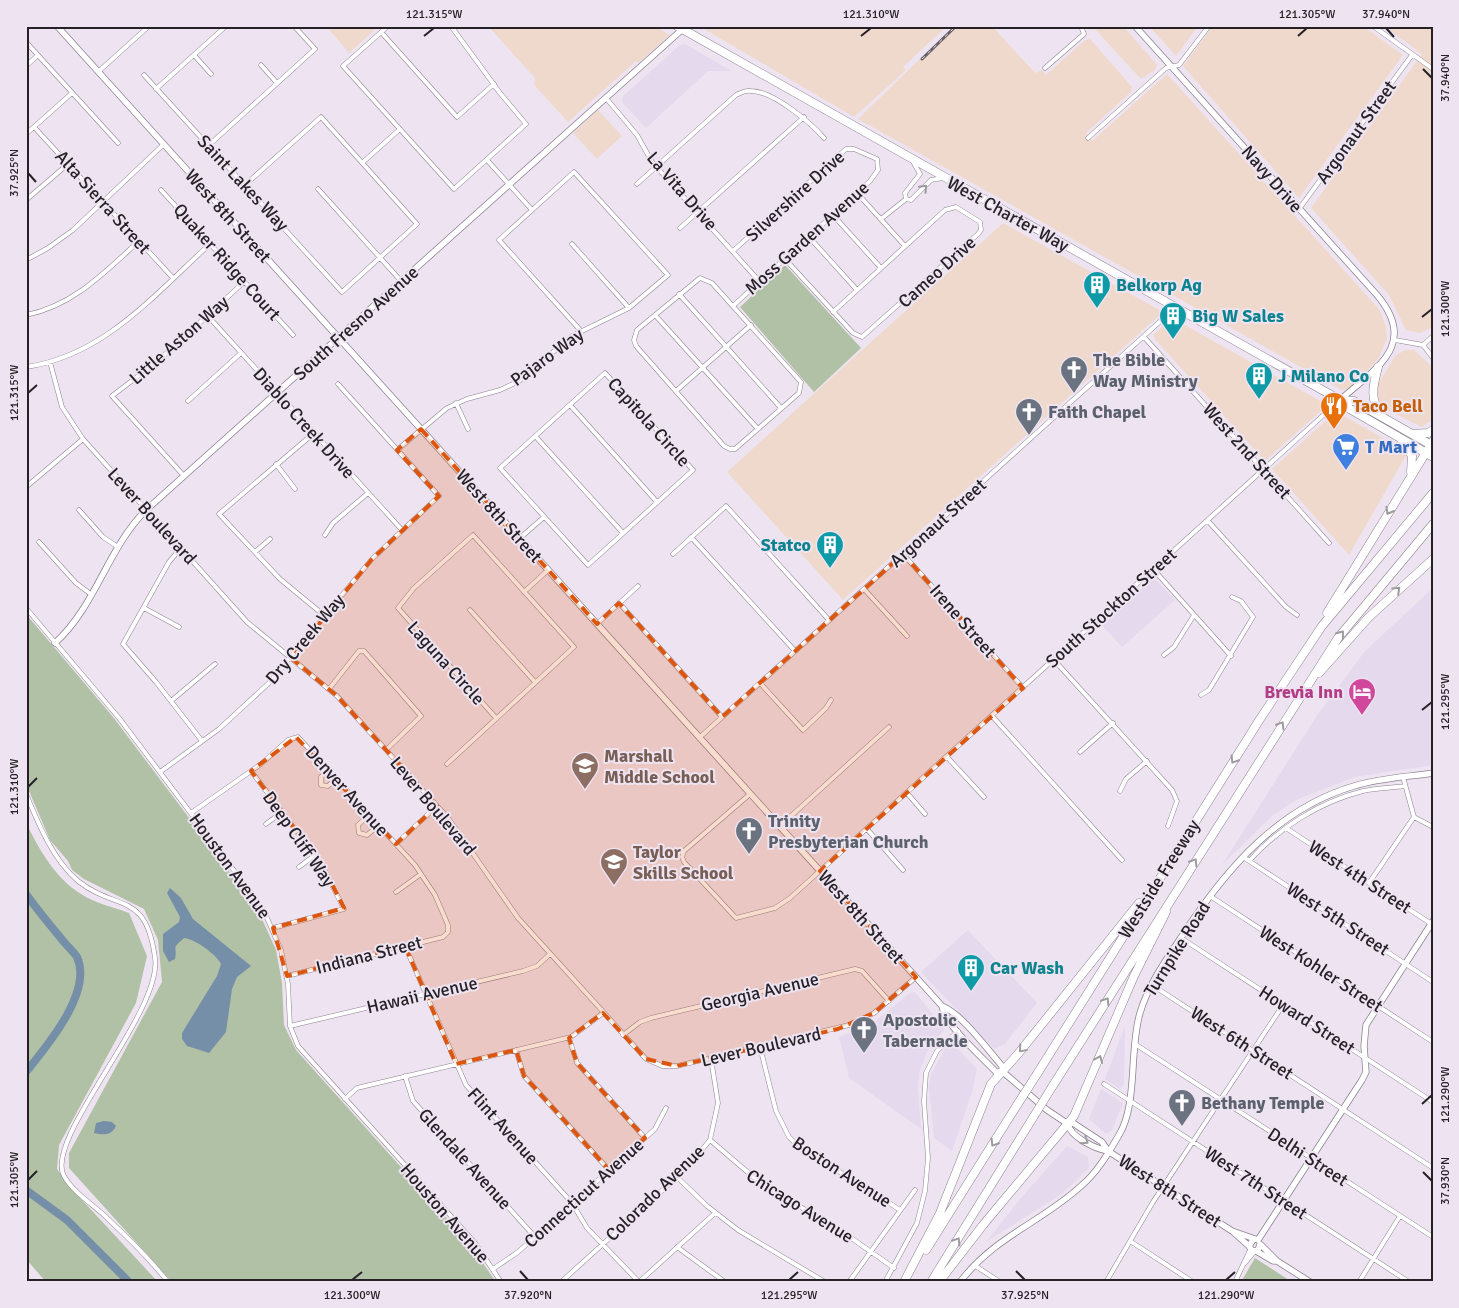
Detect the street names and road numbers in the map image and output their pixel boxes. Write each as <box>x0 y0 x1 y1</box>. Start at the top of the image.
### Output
street label: Argonaut Street <box>1311 76 1401 188</box>
street label: Saint Lakes Way <box>193 130 294 236</box>
street label: Navy Drive <box>1237 141 1307 217</box>
street label: Alta Sierra Street <box>51 146 155 258</box>
street label: Silvershire Drive <box>741 146 849 246</box>
street label: La Vita Drive <box>642 147 722 235</box>
street label: West 8th Street <box>180 165 276 267</box>
street label: West Charter Way <box>943 171 1073 257</box>
street label: Moss Garden Avenue <box>740 176 874 300</box>
street label: Quaker Ridge Court <box>169 199 285 325</box>
street label: Cameo Drive <box>894 231 980 313</box>
street label: South Fresno Avenue <box>289 261 423 385</box>
street label: Little Aston Way <box>125 290 234 389</box>
street label: Pajaro Way <box>506 323 588 391</box>
street label: Diablo Creek Drive <box>248 363 360 483</box>
street label: Capitola Circle <box>603 373 695 471</box>
street label: West 2nd Street <box>1198 398 1296 504</box>
street label: Lever Boulevard <box>103 463 201 569</box>
street label: West 8th Street <box>451 465 547 567</box>
street label: Argonaut Street <box>885 474 991 572</box>
street label: South Stockton Street <box>1041 543 1181 673</box>
street label: Irene Street <box>925 580 1001 662</box>
street label: Dry Creek Way <box>261 589 350 689</box>
street label: Laguna Circle <box>403 617 489 709</box>
street label: Denver Avenue <box>301 741 393 841</box>
street label: Lever Boulevard <box>385 752 481 860</box>
street label: Deep Cliff Way <box>258 787 340 891</box>
street label: Houston Avenue <box>184 809 276 923</box>
street label: Westside Freeway <box>1114 815 1205 943</box>
street label: West 4th Street <box>1304 836 1416 918</box>
street label: West 8th Street <box>813 866 909 968</box>
street label: West 5th Street <box>1282 878 1394 960</box>
street label: Turnpike Road <box>1139 897 1215 1001</box>
street label: West Kohler Street <box>1255 921 1387 1017</box>
street label: Indiana Street <box>314 931 424 979</box>
street label: Georgia Avenue <box>699 968 821 1016</box>
street label: Hawaii Avenue <box>364 972 480 1018</box>
street label: Howard Street <box>1255 981 1359 1059</box>
street label: West 6th Street <box>1186 1002 1298 1084</box>
street label: Lever Boulevard <box>699 1022 823 1072</box>
street label: Flint Avenue <box>463 1083 543 1169</box>
street label: Glendale Avenue <box>414 1104 516 1214</box>
street label: Delhi Street <box>1264 1123 1352 1191</box>
street label: Boston Avenue <box>788 1132 896 1212</box>
street label: Connecticut Avenue <box>520 1133 648 1253</box>
street label: Colorado Avenue <box>601 1140 709 1246</box>
street label: West 7th Street <box>1200 1142 1312 1224</box>
street label: West 8th Street <box>1114 1150 1226 1232</box>
street label: Houston Avenue <box>396 1159 494 1267</box>
street label: Chicago Avenue <box>742 1164 858 1248</box>

